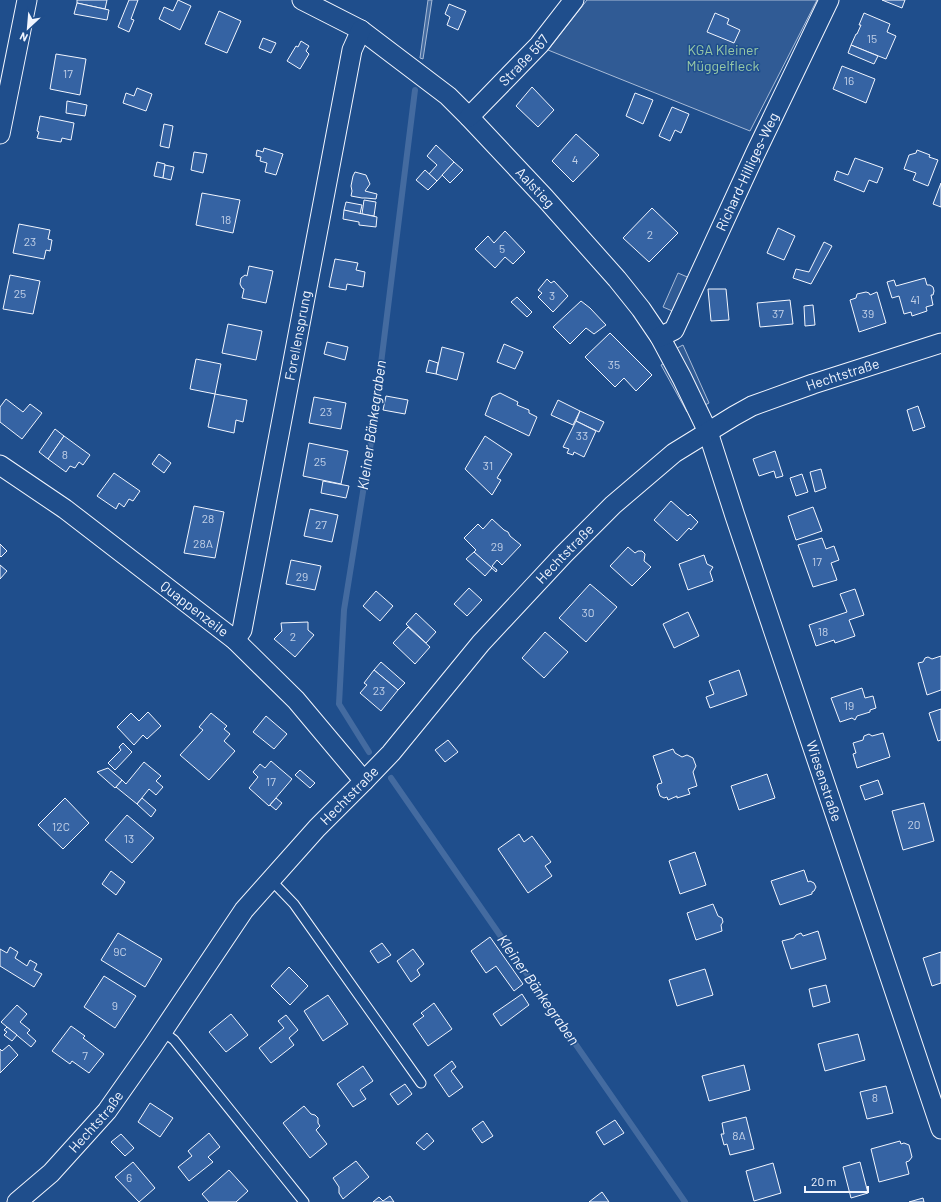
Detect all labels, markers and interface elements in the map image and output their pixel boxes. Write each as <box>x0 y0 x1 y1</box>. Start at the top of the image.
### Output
north arrow <box>8 8 48 48</box>
text: N <box>17 30 30 45</box>
street label: Straße 567 <box>495 31 552 89</box>
house number: 15 <box>867 31 877 45</box>
park label: KGA Kleiner Müggelfleck <box>686 41 760 74</box>
house number: 17 <box>63 66 73 80</box>
house number: 16 <box>844 73 854 87</box>
street label: Richard-Hilliges-Weg <box>712 110 782 233</box>
house number: 4 <box>572 152 578 166</box>
street label: Aalstieg <box>513 164 559 211</box>
house number: 18 <box>221 212 231 226</box>
house number: 2 <box>647 227 653 241</box>
house number: 23 <box>24 234 36 248</box>
house number: 5 <box>499 241 505 255</box>
house number: 25 <box>14 286 26 300</box>
house number: 3 <box>549 288 555 302</box>
street label: Forellensprung <box>281 289 314 382</box>
house number: 41 <box>910 292 920 306</box>
house number: 37 <box>772 306 784 320</box>
house number: 39 <box>862 306 874 320</box>
street label: Hechtstraße <box>804 354 881 394</box>
house number: 35 <box>608 357 620 371</box>
water label: Kleiner Bänkegraben <box>353 359 389 491</box>
house number: 23 <box>320 404 332 418</box>
house number: 33 <box>576 428 588 442</box>
house number: 8 <box>62 447 68 461</box>
house number: 25 <box>314 454 326 468</box>
house number: 31 <box>483 458 493 472</box>
house number: 28 <box>202 511 214 525</box>
house number: 27 <box>315 517 327 531</box>
street label: Hechtstraße <box>532 520 597 587</box>
house number: 28A <box>193 536 213 550</box>
house number: 29 <box>491 539 503 553</box>
house number: 17 <box>812 554 822 568</box>
house number: 29 <box>296 569 308 583</box>
street label: Quappenzeile <box>158 577 232 640</box>
house number: 30 <box>582 605 594 619</box>
house number: 18 <box>818 624 828 638</box>
house number: 2 <box>290 629 296 643</box>
house number: 23 <box>373 683 385 697</box>
house number: 19 <box>844 698 854 712</box>
street label: Wiesenstraße <box>803 738 846 823</box>
street label: Hechtstraße <box>316 762 382 828</box>
house number: 17 <box>266 774 276 788</box>
house number: 20 <box>907 817 921 831</box>
house number: 12C <box>52 819 70 833</box>
house number: 13 <box>124 831 134 845</box>
water label: Kleiner Bänkegraben <box>494 931 584 1048</box>
house number: 9C <box>113 944 127 958</box>
house number: 9 <box>112 998 118 1012</box>
house number: 7 <box>82 1048 88 1062</box>
street label: Hechtstraße <box>65 1087 127 1156</box>
house number: 8 <box>872 1090 878 1104</box>
house number: 8A <box>732 1128 746 1142</box>
scale bar <box>805 1168 868 1194</box>
house number: 6 <box>126 1170 132 1184</box>
text: 20 m <box>811 1174 837 1188</box>

